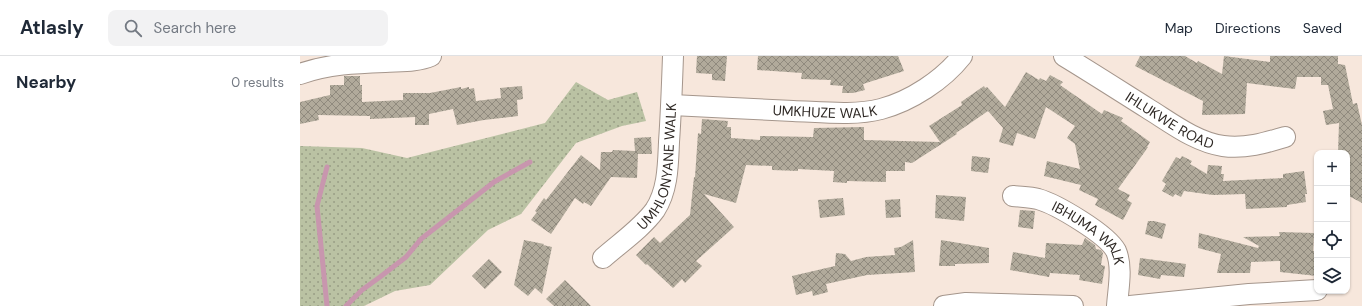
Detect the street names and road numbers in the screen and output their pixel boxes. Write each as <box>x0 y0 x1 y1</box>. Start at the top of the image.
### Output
street label: IHLUKWE ROAD <box>1122 88 1216 153</box>
street label: UMKHUZE WALK <box>772 101 879 122</box>
street label: UMHLONYANE WALK <box>633 102 680 234</box>
street label: IBHUMA WALK <box>1049 197 1128 266</box>

